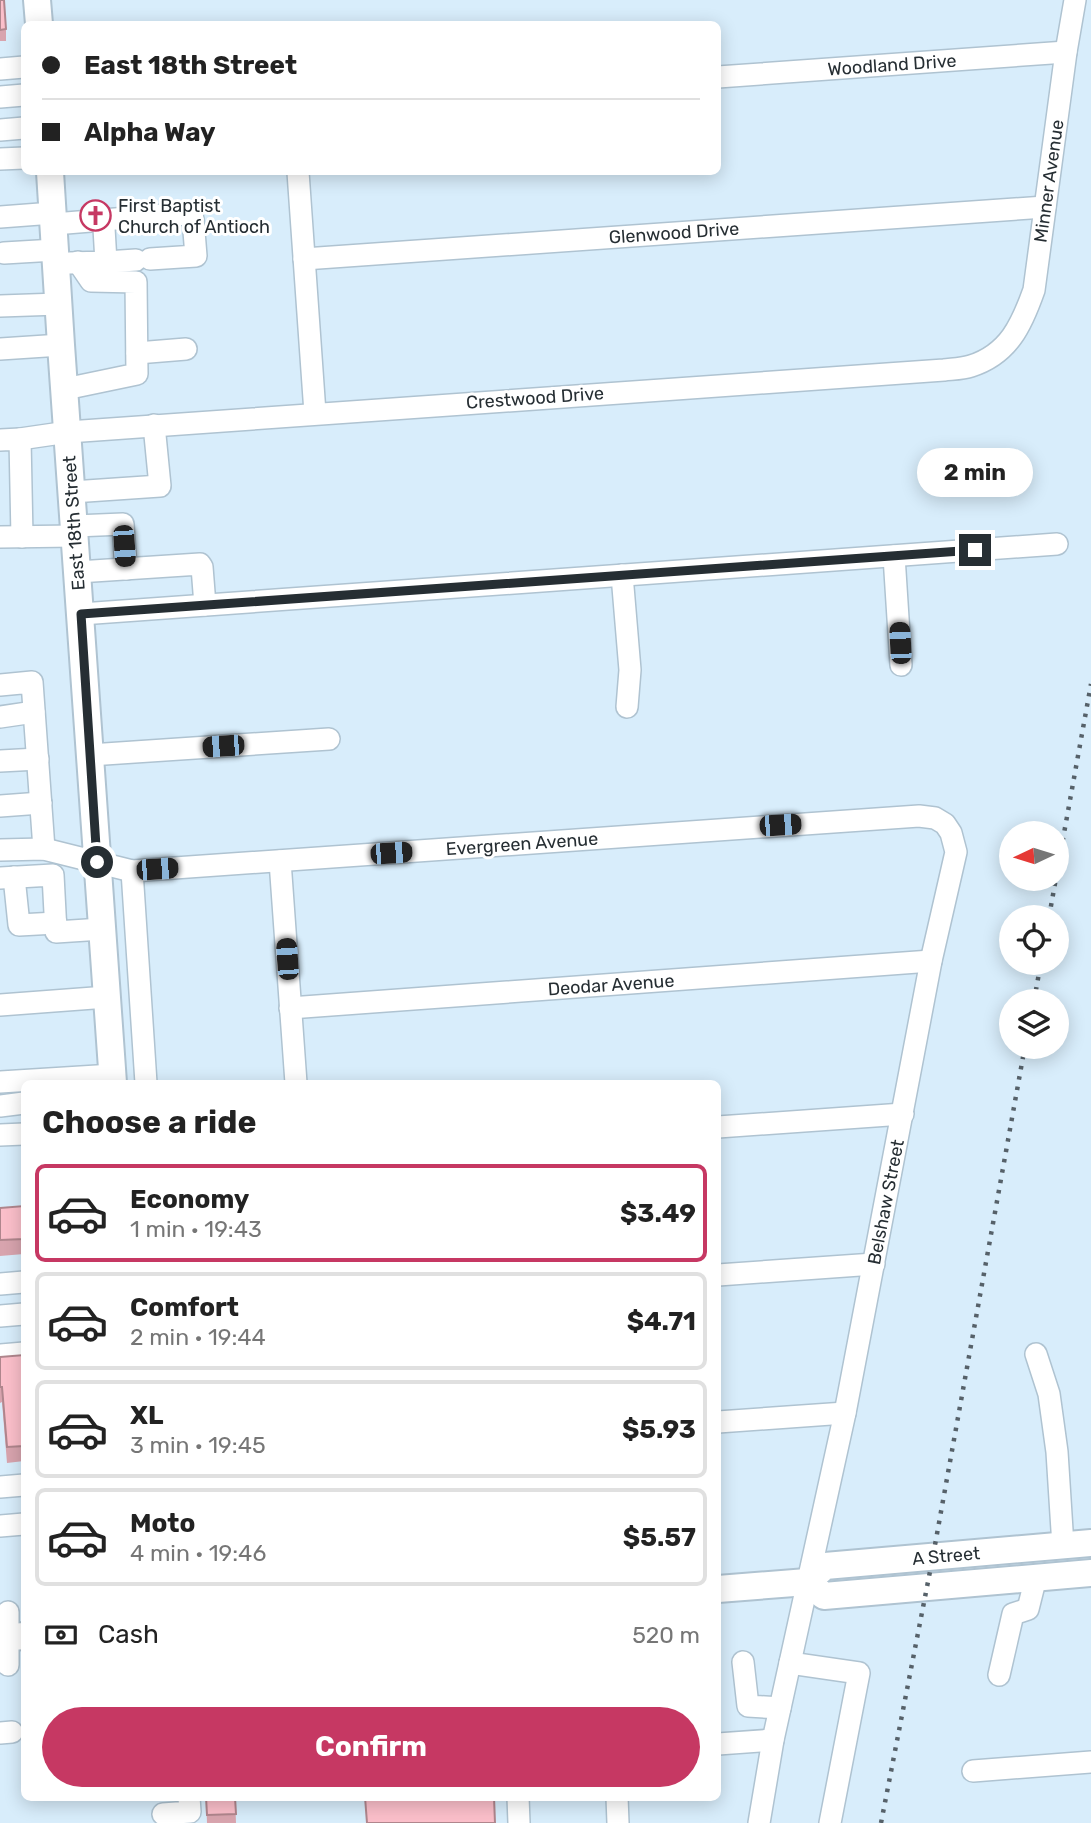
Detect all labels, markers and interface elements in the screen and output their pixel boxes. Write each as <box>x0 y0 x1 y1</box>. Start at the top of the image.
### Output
text: East 18th Street <box>84 50 297 81</box>
street label: Woodland Drive <box>827 50 957 80</box>
text: Alpha Way <box>84 117 216 148</box>
street label: Minner Avenue <box>1029 118 1069 244</box>
place label: First Baptist Church of Antioch <box>118 195 270 238</box>
church icon: First Baptist Church of Antioch <box>78 199 112 233</box>
street label: Glenwood Drive <box>608 217 740 249</box>
street label: Crestwood Drive <box>465 382 605 414</box>
callout: 2 min <box>917 448 1033 498</box>
street label: East 18th Street <box>58 455 90 591</box>
text: 2 min <box>944 458 1006 486</box>
car <box>113 524 136 568</box>
route end <box>959 534 991 566</box>
car <box>889 621 912 665</box>
car <box>202 734 245 758</box>
car <box>759 813 802 837</box>
north arrow <box>999 821 1069 891</box>
map controls <box>999 821 1069 1059</box>
street label: Evergreen Avenue <box>445 828 599 860</box>
car <box>370 841 413 865</box>
route start <box>81 846 113 878</box>
car <box>136 857 179 881</box>
button: locate <box>999 905 1069 975</box>
car <box>276 937 299 981</box>
street label: Deodar Avenue <box>547 970 675 1000</box>
button: layers <box>999 989 1069 1059</box>
text: Choose a ride <box>42 1103 256 1141</box>
street label: Belshaw Street <box>863 1138 909 1266</box>
icon: car <box>46 1182 109 1245</box>
text: Economy <box>130 1184 249 1215</box>
text: $3.49 <box>620 1198 696 1229</box>
text: 1 min · 19:43 <box>130 1215 262 1243</box>
icon: car <box>46 1290 109 1353</box>
text: Comfort <box>130 1292 239 1323</box>
text: $4.71 <box>627 1306 696 1337</box>
text: 2 min · 19:44 <box>130 1323 266 1351</box>
icon: car <box>46 1398 109 1461</box>
text: XL <box>130 1400 163 1431</box>
text: $5.93 <box>622 1414 696 1445</box>
text: 3 min · 19:45 <box>130 1431 266 1459</box>
icon: car <box>46 1506 109 1569</box>
text: Moto <box>130 1508 195 1539</box>
text: $5.57 <box>623 1522 696 1553</box>
text: 4 min · 19:46 <box>130 1539 266 1567</box>
street label: A Street <box>911 1542 981 1570</box>
icon: cash <box>42 1616 80 1654</box>
text: Cash <box>98 1619 159 1650</box>
text: 520 m <box>632 1621 700 1649</box>
button: Confirm <box>42 1707 700 1787</box>

